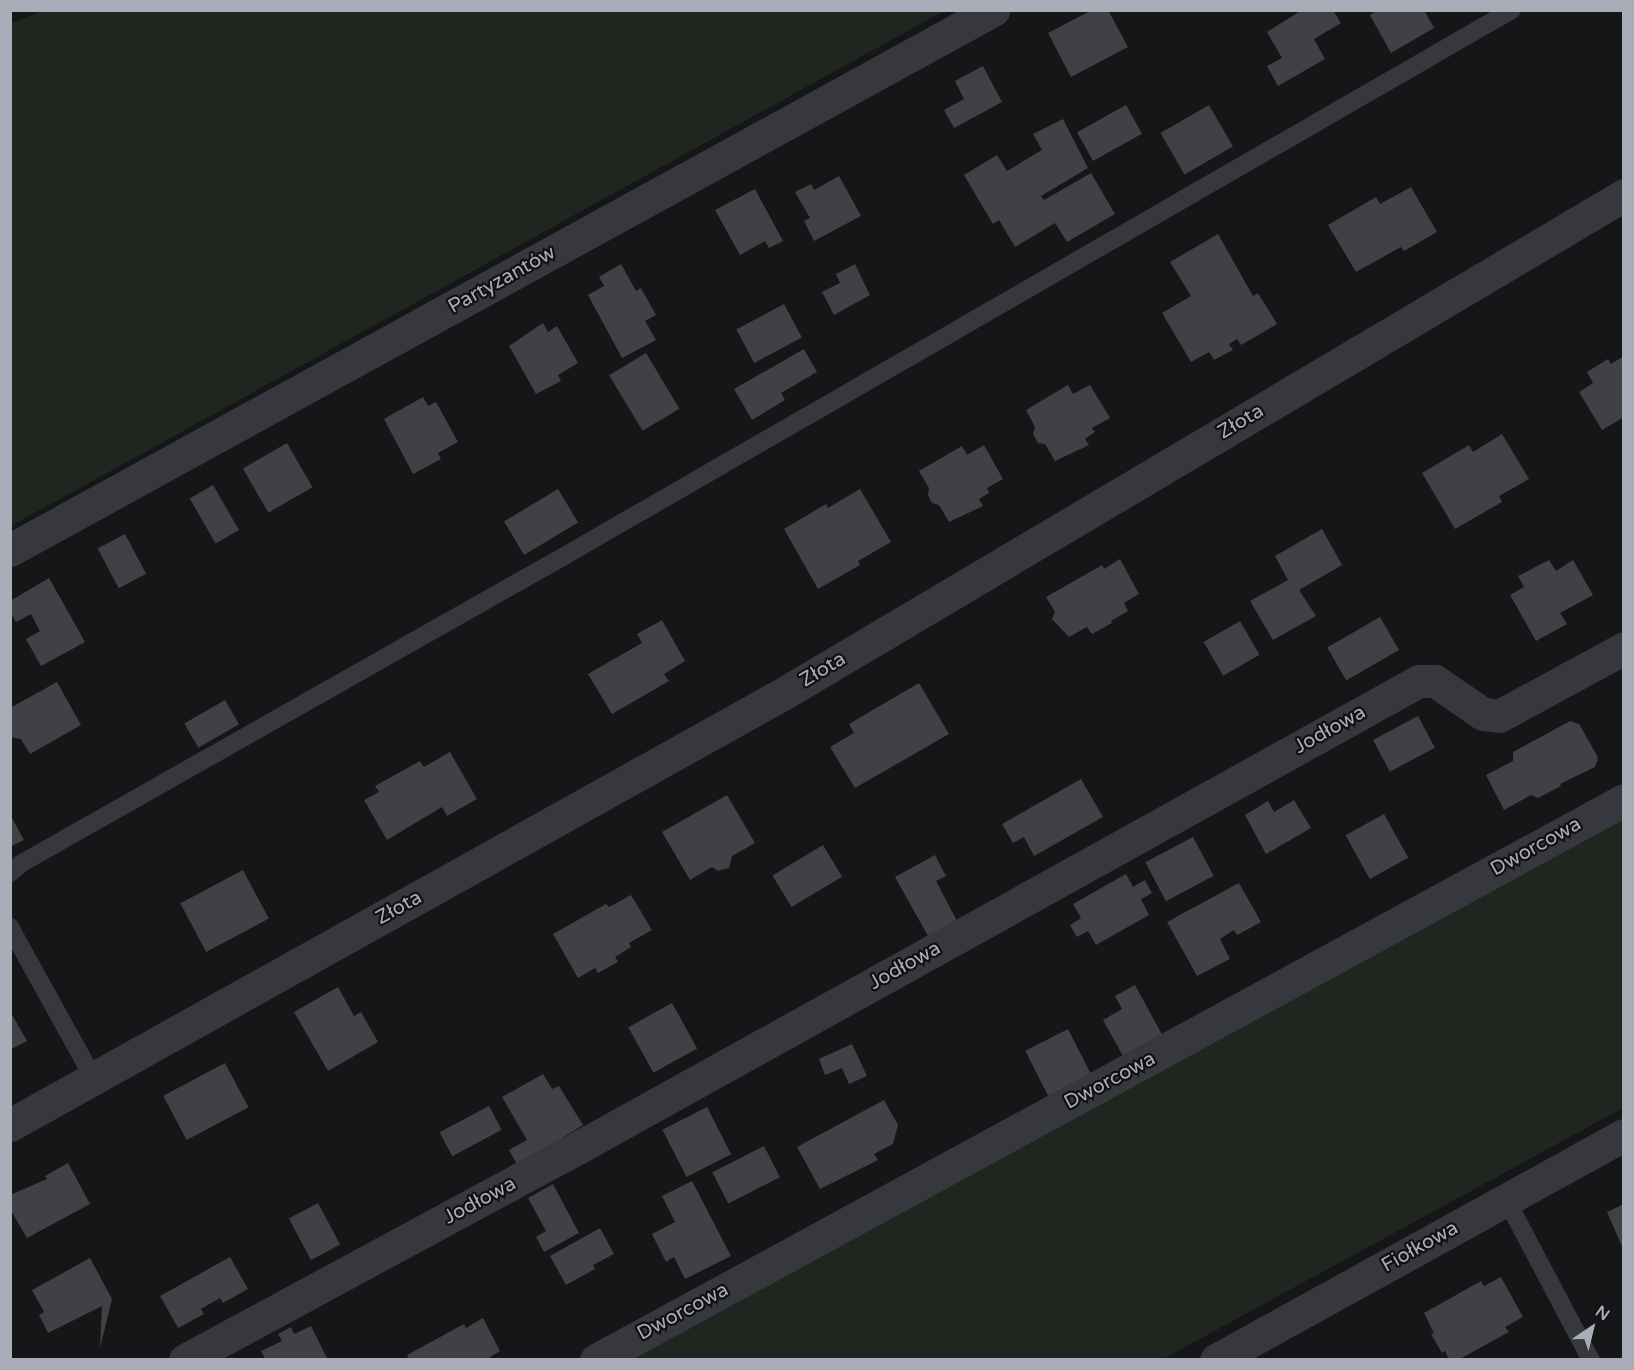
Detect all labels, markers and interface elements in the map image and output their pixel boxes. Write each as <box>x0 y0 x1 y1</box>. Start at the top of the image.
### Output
street label: Partyzantów <box>444 241 560 319</box>
street label: Złota <box>1214 399 1268 445</box>
street label: Złota <box>796 647 850 693</box>
street label: Jodłowa <box>1290 701 1370 759</box>
street label: Dworcowa <box>1487 812 1585 882</box>
street label: Złota <box>372 886 426 930</box>
street label: Jodłowa <box>865 937 945 995</box>
street label: Dworcowa <box>1060 1047 1160 1115</box>
street label: Jodłowa <box>440 1172 520 1230</box>
street label: Fiołkowa <box>1377 1216 1463 1278</box>
street label: Dworcowa <box>633 1278 733 1346</box>
north arrow <box>1562 1298 1622 1358</box>
text: N <box>1591 1301 1613 1325</box>

